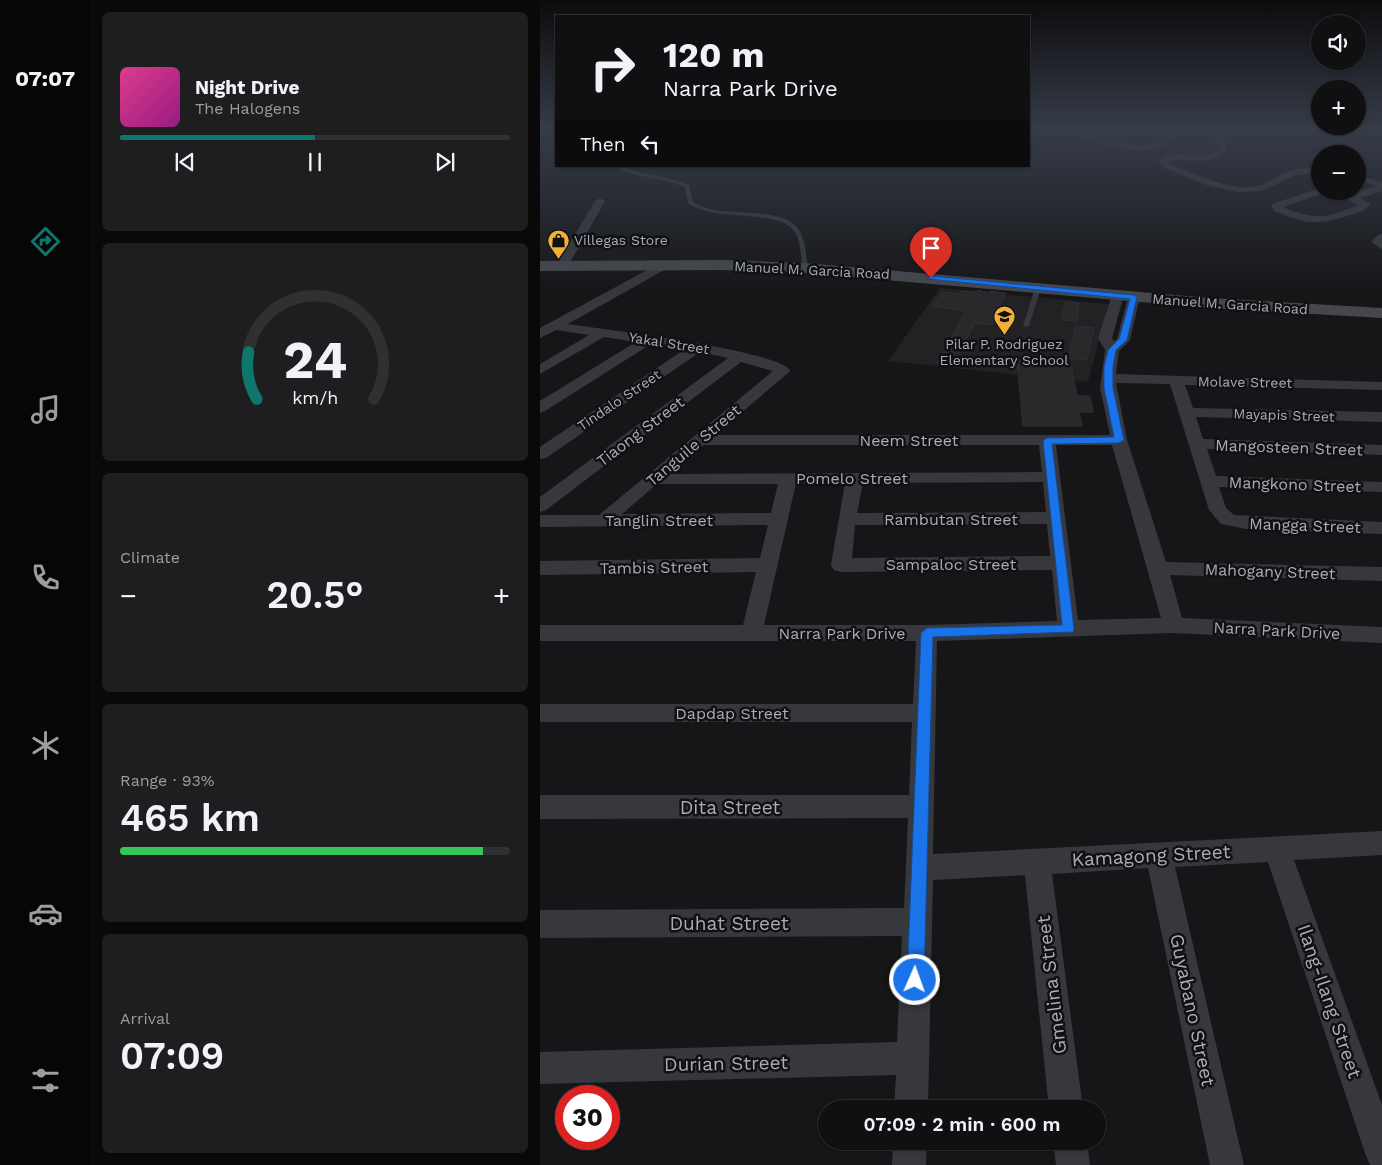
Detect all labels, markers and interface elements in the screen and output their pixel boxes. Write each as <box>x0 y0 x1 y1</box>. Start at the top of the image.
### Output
map controls <box>1311 15 1366 200</box>
button: sound <box>1311 15 1366 70</box>
text: 120 m <box>663 34 764 76</box>
icon: right <box>580 35 645 100</box>
text: 07:07 <box>15 66 75 91</box>
text: Night Drive <box>195 76 300 99</box>
text: Narra Park Drive <box>663 76 838 101</box>
button: + <box>1311 80 1366 135</box>
text: The Halogens <box>195 99 300 118</box>
icon: left <box>636 130 664 158</box>
text: Then <box>580 133 626 156</box>
button: − <box>1311 145 1366 200</box>
icon: previous <box>171 148 199 176</box>
icon: pause <box>301 148 329 176</box>
icon: next <box>431 148 459 176</box>
icon: directions <box>28 224 63 259</box>
pin <box>910 227 952 278</box>
shop icon: Villegas Store <box>546 228 570 259</box>
place label: Villegas Store <box>574 232 668 248</box>
icon: arrive <box>917 234 945 262</box>
street label: Manuel M. Garcia Road <box>734 258 890 282</box>
street label: Manuel M. Garcia Road <box>1152 291 1308 317</box>
school or university icon: Pilar P. Rodriguez Elementary School <box>992 304 1016 335</box>
street label: Yakal Street <box>628 329 710 357</box>
text: 24 <box>283 330 347 391</box>
place label: Pilar P. Rodriguez Elementary School <box>940 336 1069 368</box>
street label: Tindalo Street <box>574 366 664 434</box>
street label: Molave Street <box>1198 373 1293 391</box>
text: km/h <box>292 387 338 408</box>
icon: music <box>28 392 63 427</box>
street label: Tiaong Street <box>593 392 688 470</box>
street label: Tanguile Street <box>642 400 745 490</box>
street label: Mayapis Street <box>1233 405 1335 425</box>
street label: Neem Street <box>860 431 959 450</box>
street label: Mangosteen Street <box>1215 435 1363 460</box>
street label: Pomelo Street <box>796 469 908 488</box>
street label: Mangkono Street <box>1228 473 1362 496</box>
street label: Rambutan Street <box>884 510 1018 529</box>
street label: Tanglin Street <box>605 511 713 530</box>
street label: Mangga Street <box>1249 514 1362 537</box>
text: Climate <box>120 548 180 567</box>
street label: Sampaloc Street <box>886 555 1017 574</box>
street label: Tambis Street <box>599 557 709 578</box>
icon: phone <box>28 560 63 595</box>
street label: Mahogany Street <box>1204 560 1336 583</box>
text: 20.5° <box>266 573 364 617</box>
text: − <box>120 579 137 612</box>
text: + <box>493 579 510 612</box>
street label: Narra Park Drive <box>1213 618 1341 643</box>
street label: Narra Park Drive <box>779 624 906 643</box>
street label: Dapdap Street <box>675 704 789 723</box>
icon: climate <box>28 728 63 763</box>
text: Range · 93% <box>120 771 214 790</box>
text: 465 km <box>120 796 260 840</box>
street label: Dita Street <box>680 796 780 819</box>
street label: Kamagong Street <box>1071 840 1231 871</box>
icon: car <box>28 896 63 931</box>
street label: Duhat Street <box>669 912 789 935</box>
street label: Gmelina Street <box>1032 914 1071 1056</box>
street label: Ilang-Ilang Street <box>1292 921 1367 1081</box>
street label: Guyabano Street <box>1165 932 1220 1088</box>
position arrow <box>888 953 940 1005</box>
text: Arrival <box>120 1009 170 1028</box>
text: 07:09 <box>120 1034 224 1078</box>
street label: Durian Street <box>664 1051 788 1076</box>
icon: filters <box>28 1063 63 1098</box>
speed limit sign: 30 <box>555 1085 620 1150</box>
text: 07:09 · 2 min · 600 m <box>864 1113 1060 1136</box>

